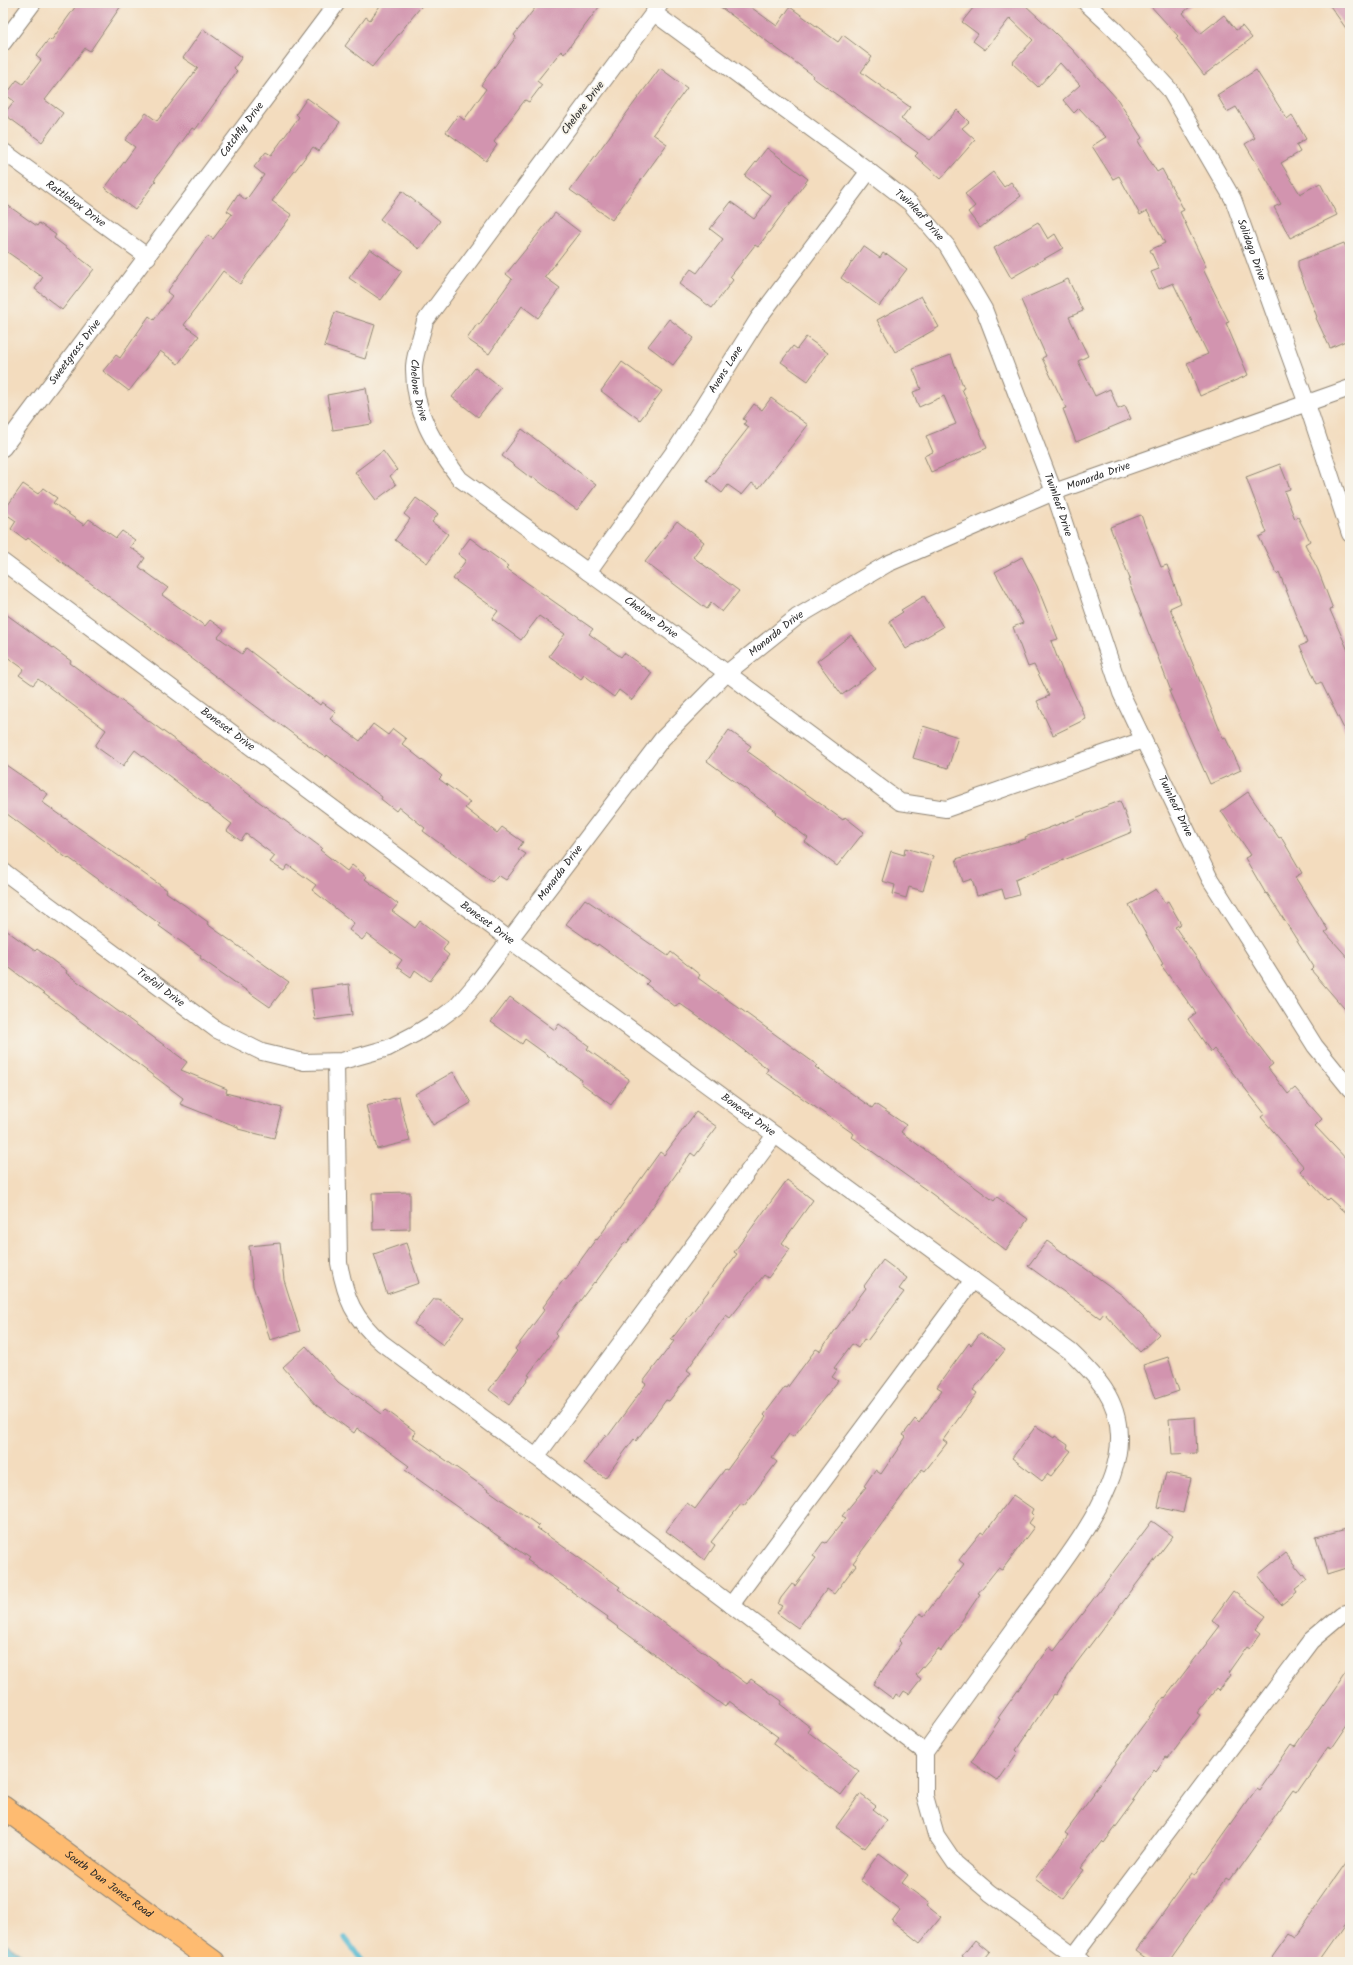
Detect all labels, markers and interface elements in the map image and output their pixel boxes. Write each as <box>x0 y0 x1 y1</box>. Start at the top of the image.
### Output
street label: Chelone Drive <box>557 77 609 139</box>
street label: Catchfly Drive <box>215 98 269 161</box>
street label: Rattlebox Drive <box>42 176 110 232</box>
street label: Twinleaf Drive <box>890 185 948 245</box>
street label: Solidago Drive <box>1232 217 1271 283</box>
street label: Sweetgrass Drive <box>44 315 106 389</box>
street label: Avens Lane <box>704 342 748 397</box>
street label: Chelone Drive <box>405 358 433 424</box>
street label: Monarda Drive <box>1064 457 1133 496</box>
street label: Twinleaf Drive <box>1039 470 1077 539</box>
street label: Chelone Drive <box>620 592 682 644</box>
street label: Monarda Drive <box>745 606 807 661</box>
street label: Boneset Drive <box>196 703 259 756</box>
street label: Twinleaf Drive <box>1153 773 1198 840</box>
street label: Monarda Drive <box>533 841 588 905</box>
street label: Boneset Drive <box>456 897 518 950</box>
street label: Trefoil Drive <box>132 964 188 1012</box>
street label: Boneset Drive <box>717 1089 779 1141</box>
street label: South Dan Jones Road <box>61 1846 157 1923</box>

